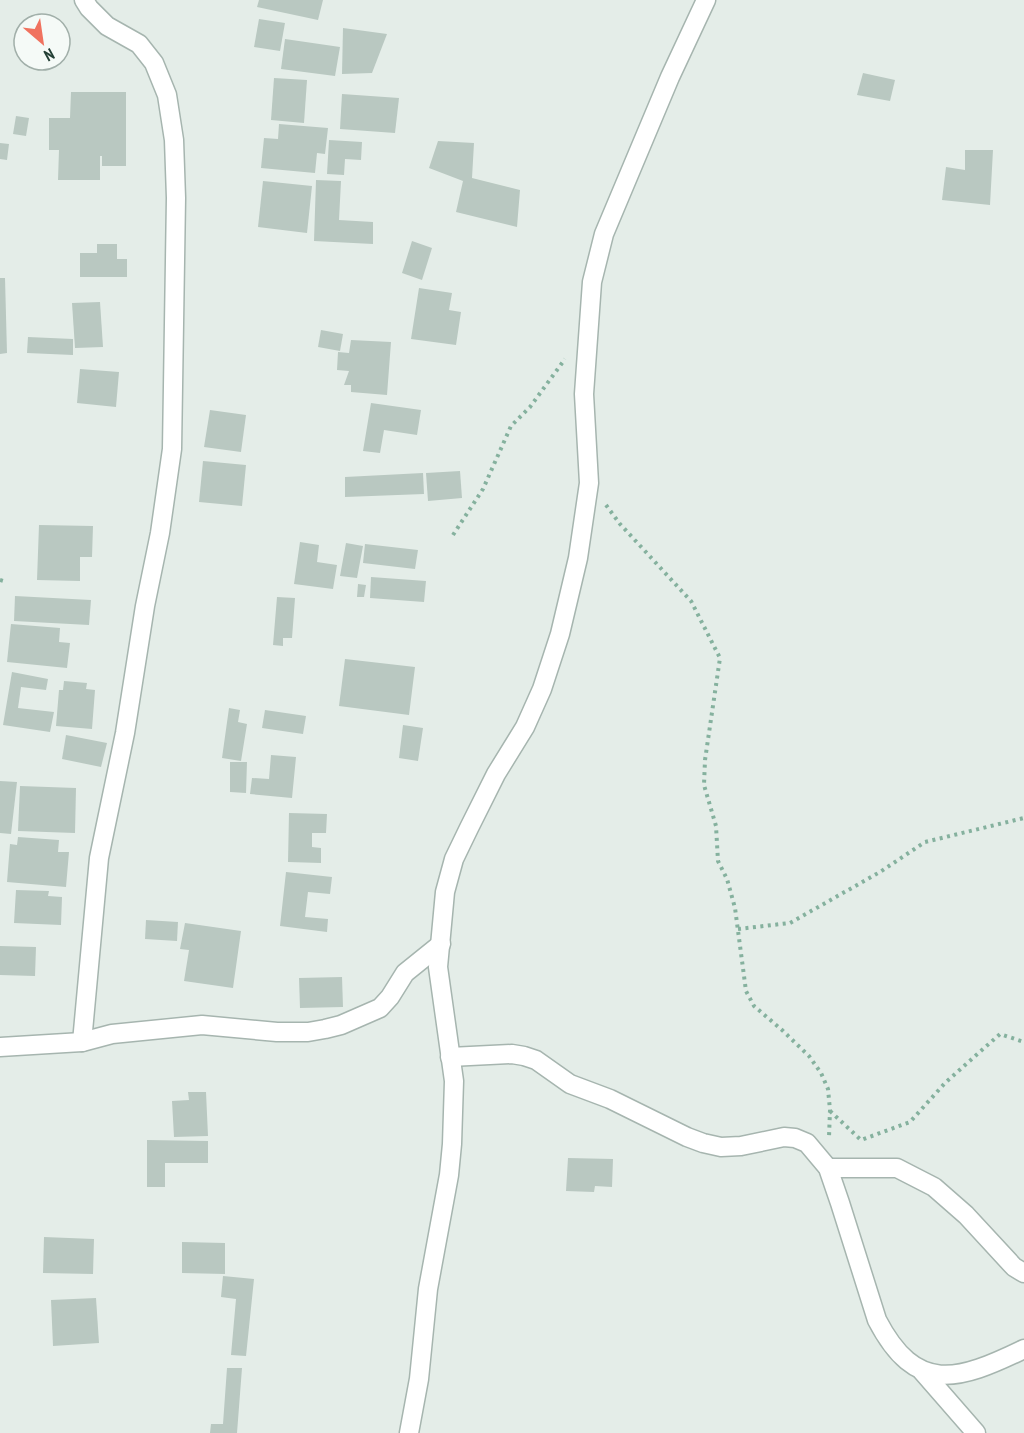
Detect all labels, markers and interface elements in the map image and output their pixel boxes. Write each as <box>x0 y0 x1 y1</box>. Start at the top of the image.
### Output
north arrow <box>12 12 72 72</box>
text: N <box>41 44 58 66</box>

